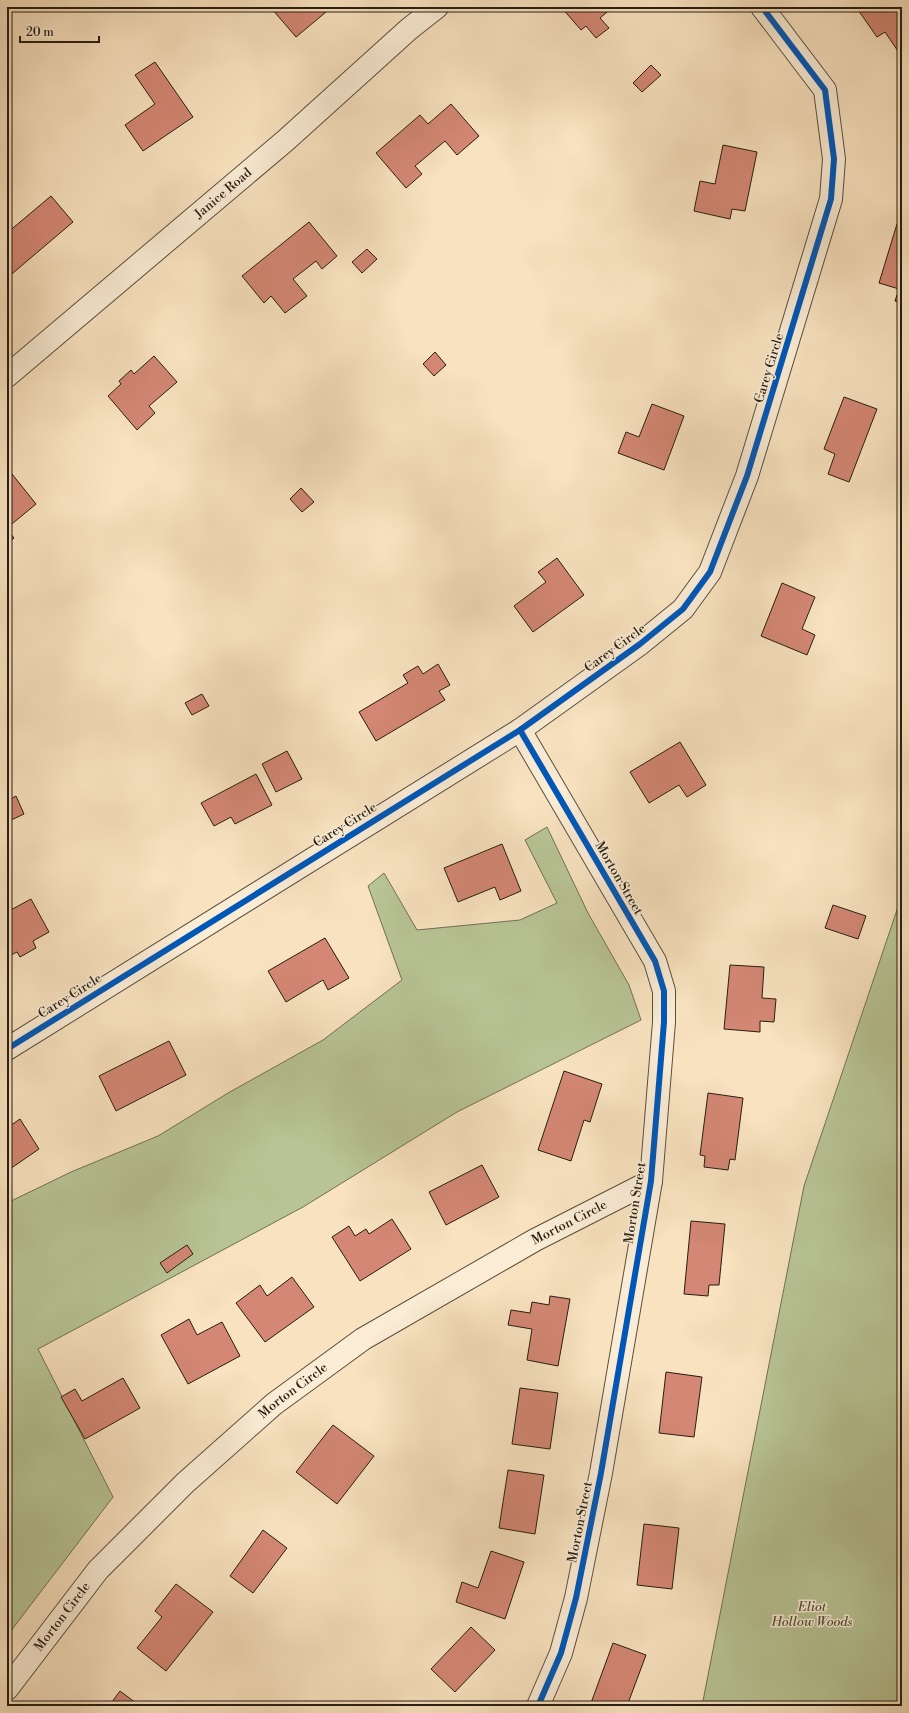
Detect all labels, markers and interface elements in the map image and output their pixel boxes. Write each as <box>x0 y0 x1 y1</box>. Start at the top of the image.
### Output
scale bar <box>20 18 99 44</box>
text: 20 m <box>26 25 54 40</box>
street label: Janice Road <box>190 164 256 223</box>
street label: Carey Circle <box>751 331 787 405</box>
street label: Carey Circle <box>581 620 649 676</box>
street label: Carey Circle <box>310 799 380 851</box>
street label: Morton Street <box>592 838 647 918</box>
street label: Carey Circle <box>35 970 105 1022</box>
street label: Morton Street <box>621 1161 649 1245</box>
street label: Morton Circle <box>529 1197 610 1248</box>
street label: Morton Circle <box>255 1359 331 1422</box>
street label: Morton Street <box>564 1480 596 1564</box>
street label: Morton Circle <box>31 1579 94 1654</box>
park label: Eliot Hollow Woods <box>771 1599 853 1630</box>

